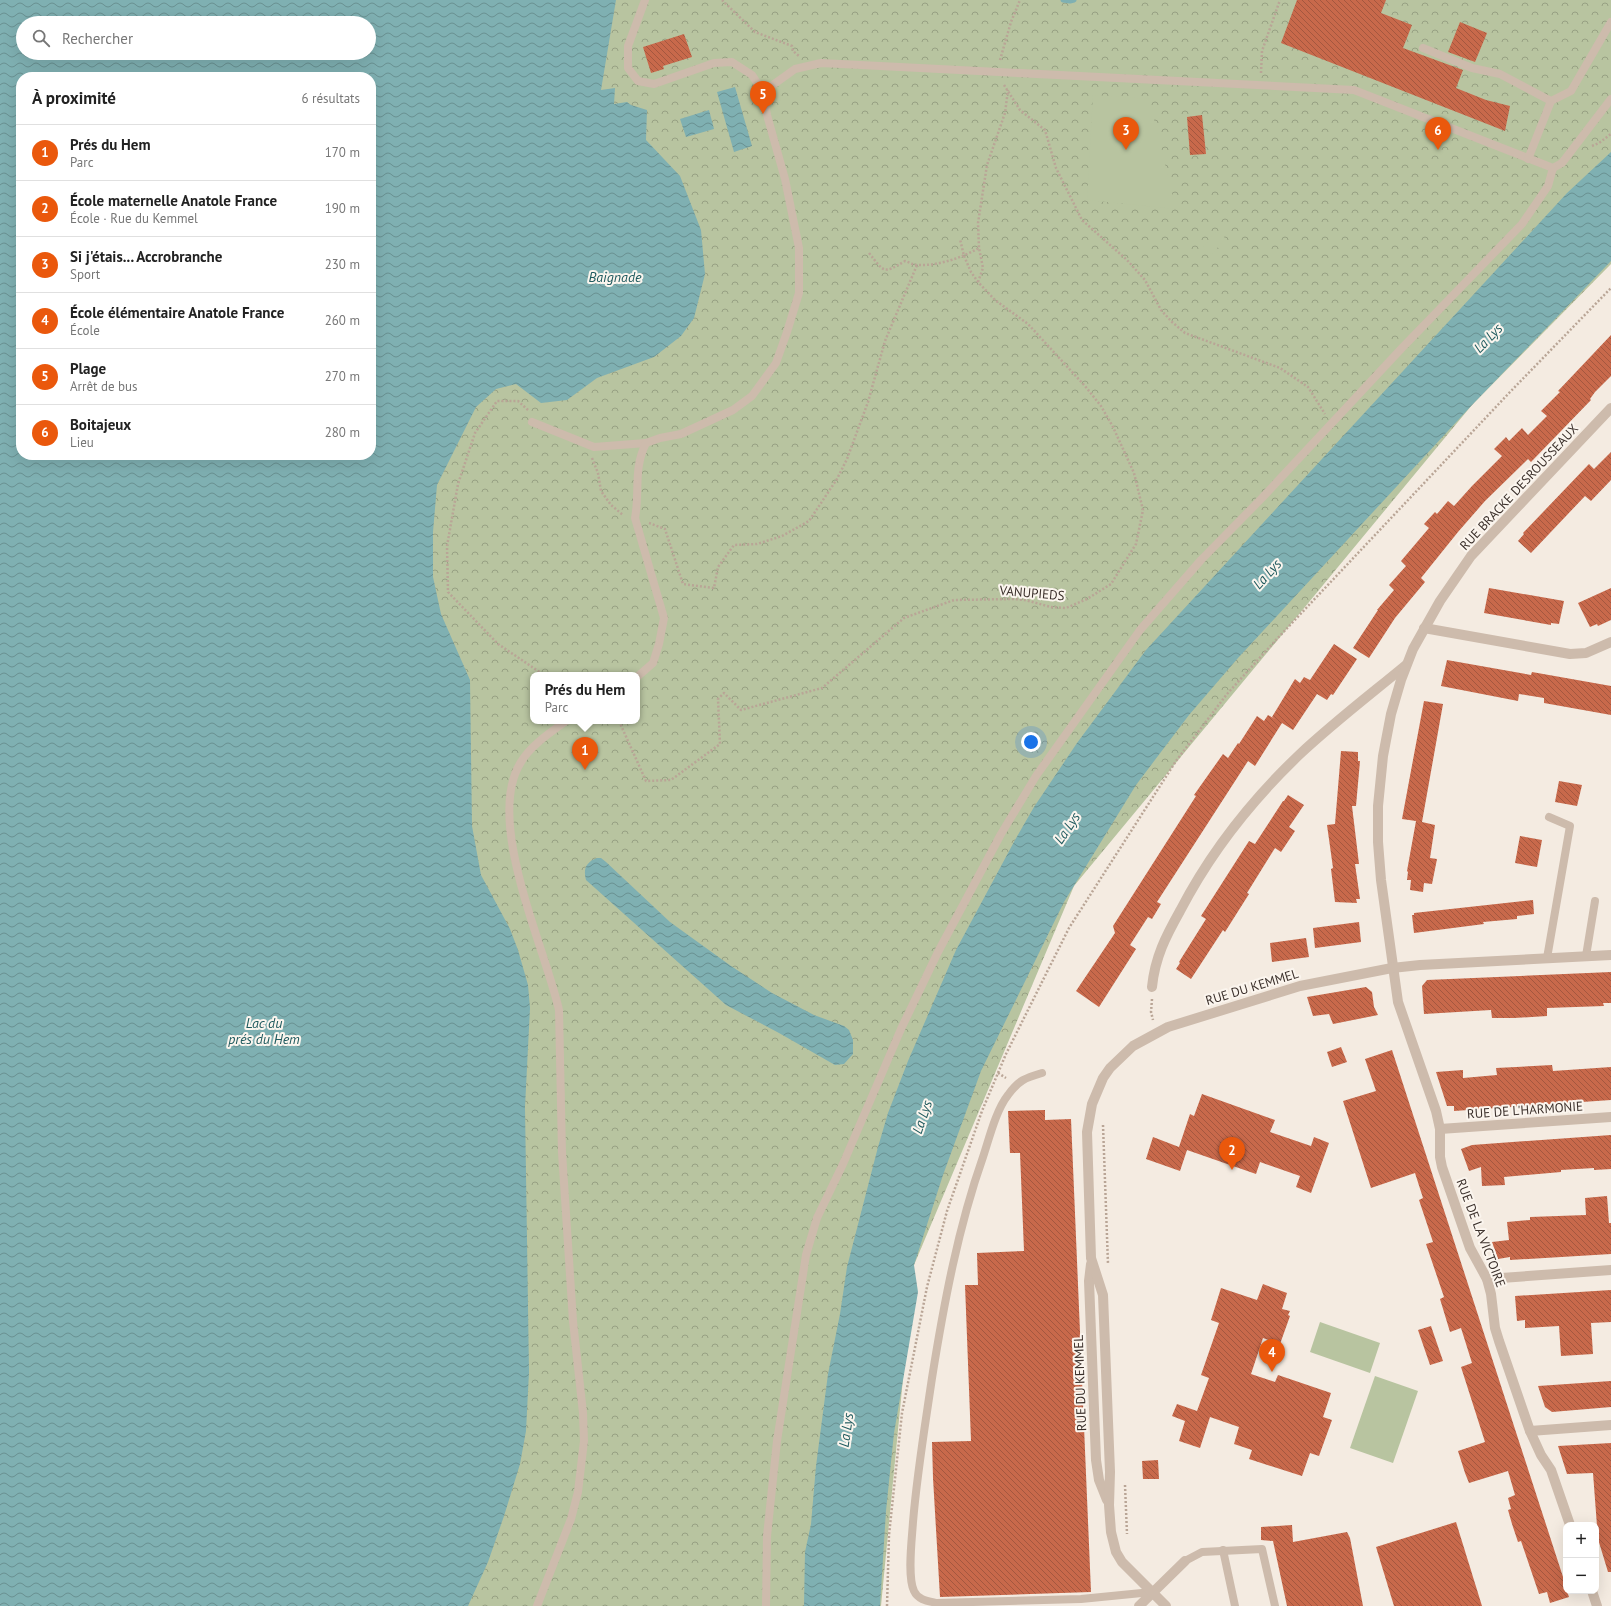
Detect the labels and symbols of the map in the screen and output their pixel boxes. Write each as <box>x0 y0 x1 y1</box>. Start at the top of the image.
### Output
pin: 5 <box>750 81 776 114</box>
pin: 3 <box>1113 117 1139 150</box>
pin: 6 <box>1425 117 1451 150</box>
water label: Baignade <box>588 268 642 286</box>
water label: La Lys <box>1470 319 1507 357</box>
street label: RUE BRACKE DESROUSSEAUX <box>1456 420 1582 554</box>
water label: La Lys <box>1249 555 1285 593</box>
street label: VANUPIEDS <box>998 582 1065 604</box>
your location <box>1021 732 1041 752</box>
pin: 1 <box>572 737 598 770</box>
water label: La Lys <box>1050 808 1084 847</box>
street label: RUE DU KEMMEL <box>1203 965 1301 1009</box>
water label: Lac du prés du Hem <box>227 1014 300 1048</box>
water label: La Lys <box>908 1097 936 1136</box>
street label: RUE DE L'HARMONIE <box>1466 1097 1584 1123</box>
pin: 2 <box>1219 1137 1245 1170</box>
street label: RUE DE LA VICTOIRE <box>1453 1176 1510 1290</box>
street label: RUE DU KEMMEL <box>1070 1334 1090 1431</box>
pin: 4 <box>1259 1339 1285 1372</box>
water label: La Lys <box>835 1411 857 1448</box>

